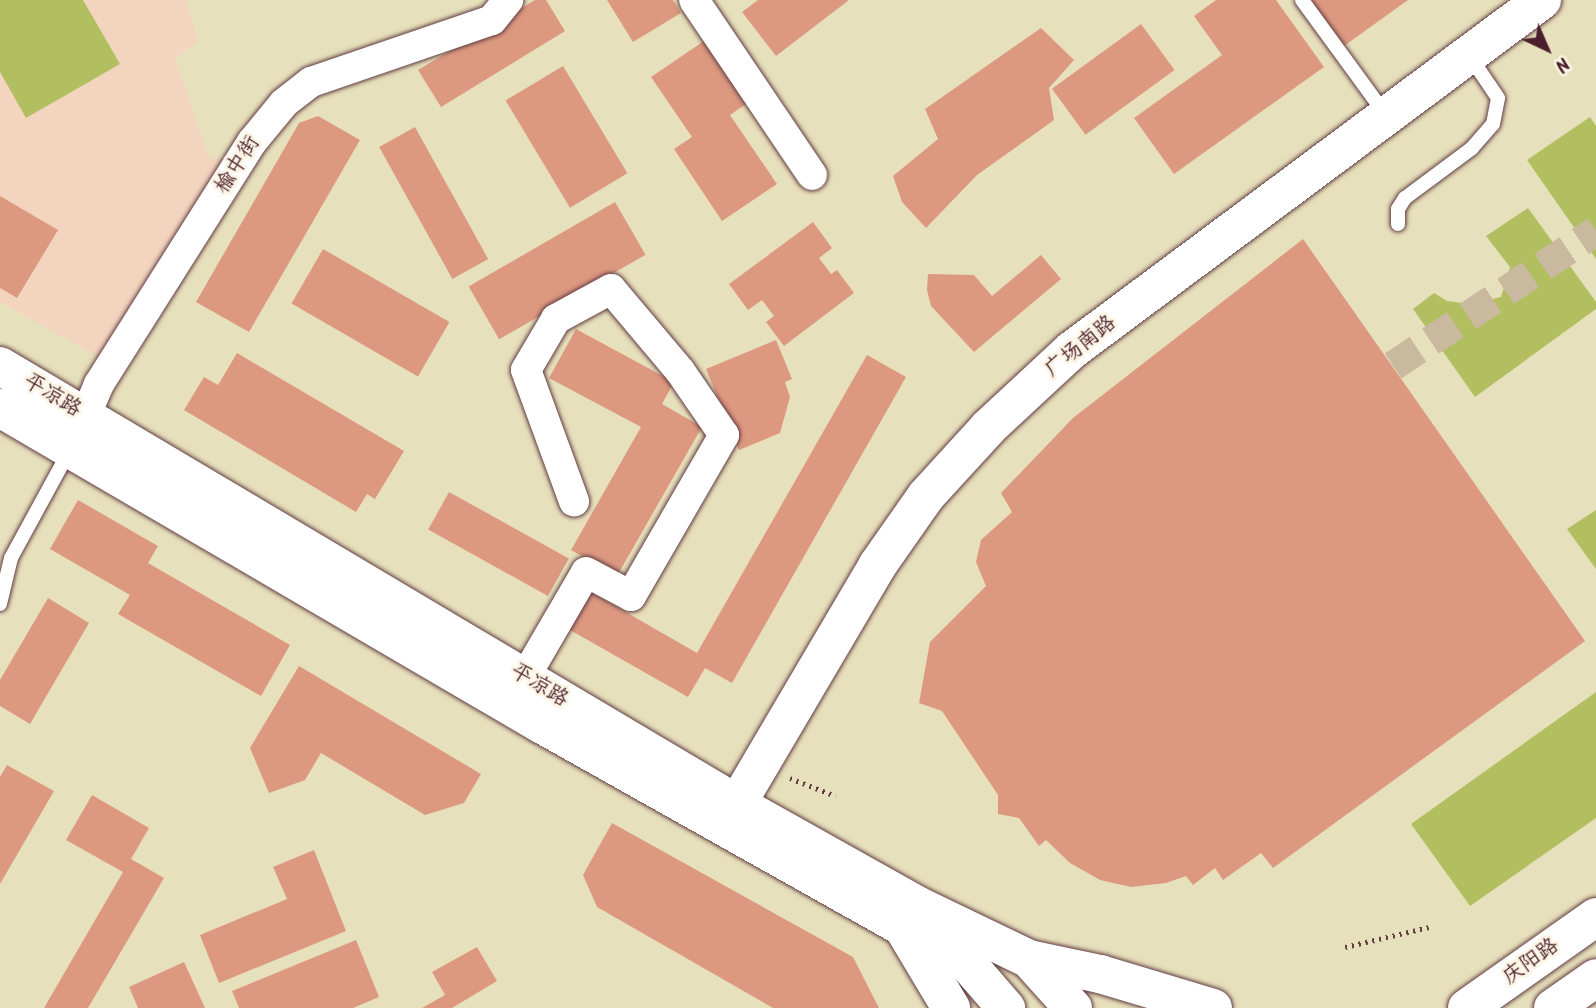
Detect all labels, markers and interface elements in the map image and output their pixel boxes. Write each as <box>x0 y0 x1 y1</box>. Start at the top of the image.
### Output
north arrow <box>1512 14 1582 84</box>
text: N <box>1547 49 1576 79</box>
street label: 榆中街 <box>210 132 266 198</box>
street label: 广场南路 <box>1040 311 1122 383</box>
street label: 平凉路 <box>19 369 85 423</box>
street label: 平凉路 <box>506 659 572 713</box>
street label: 庆阳路 <box>1498 934 1564 990</box>

